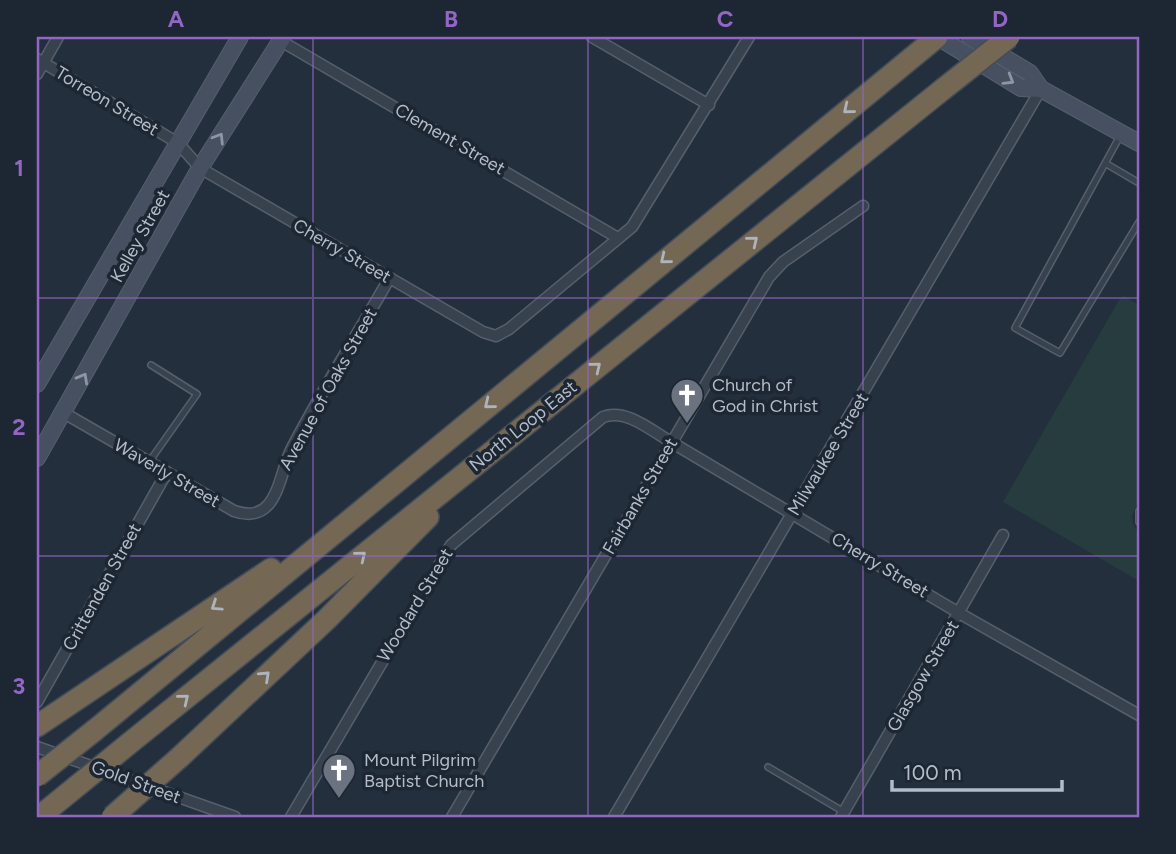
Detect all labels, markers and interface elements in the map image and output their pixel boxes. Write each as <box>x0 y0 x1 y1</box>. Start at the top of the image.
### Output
text: A <box>168 5 185 33</box>
text: B <box>444 5 458 33</box>
text: C <box>717 5 734 33</box>
text: D <box>992 5 1008 33</box>
street label: Torreon Street <box>51 62 163 141</box>
one-way arrow <box>1001 72 1014 85</box>
street label: Clement Street <box>391 99 509 180</box>
one-way arrow <box>844 101 857 113</box>
one-way arrow <box>211 132 224 145</box>
text: 1 <box>14 154 24 182</box>
street label: Kelley Street <box>106 186 175 286</box>
street label: Cherry Street <box>289 214 395 288</box>
one-way arrow <box>746 237 758 250</box>
one-way arrow <box>660 251 673 263</box>
street label: Avenue of Oaks Street <box>274 304 382 474</box>
one-way arrow <box>588 363 600 376</box>
one-way arrow <box>75 373 88 385</box>
place label: Church of God in Christ <box>712 374 818 417</box>
street label: North Loop East <box>465 376 581 476</box>
church icon: Church of God in Christ <box>668 376 706 425</box>
street label: Milwaukee Street <box>783 388 873 519</box>
one-way arrow <box>485 396 498 408</box>
text: 2 <box>12 413 26 441</box>
street label: Waverly Street <box>110 434 224 512</box>
street label: Fairbanks Street <box>598 434 682 558</box>
street label: Crittenden Street <box>58 519 146 654</box>
street label: Cherry Street <box>827 527 933 603</box>
street label: Woodard Street <box>372 544 458 666</box>
one-way arrow <box>353 552 366 564</box>
one-way arrow <box>211 598 224 610</box>
street label: Glasgow Street <box>882 616 964 736</box>
text: 3 <box>13 672 25 700</box>
one-way arrow <box>257 672 270 685</box>
one-way arrow <box>176 695 189 707</box>
place label: Mount Pilgrim Baptist Church <box>364 749 484 792</box>
scale bar <box>892 749 1062 793</box>
church icon: Mount Pilgrim Baptist Church <box>320 751 358 800</box>
street label: Gold Street <box>88 756 184 808</box>
text: 100 m <box>903 760 962 785</box>

